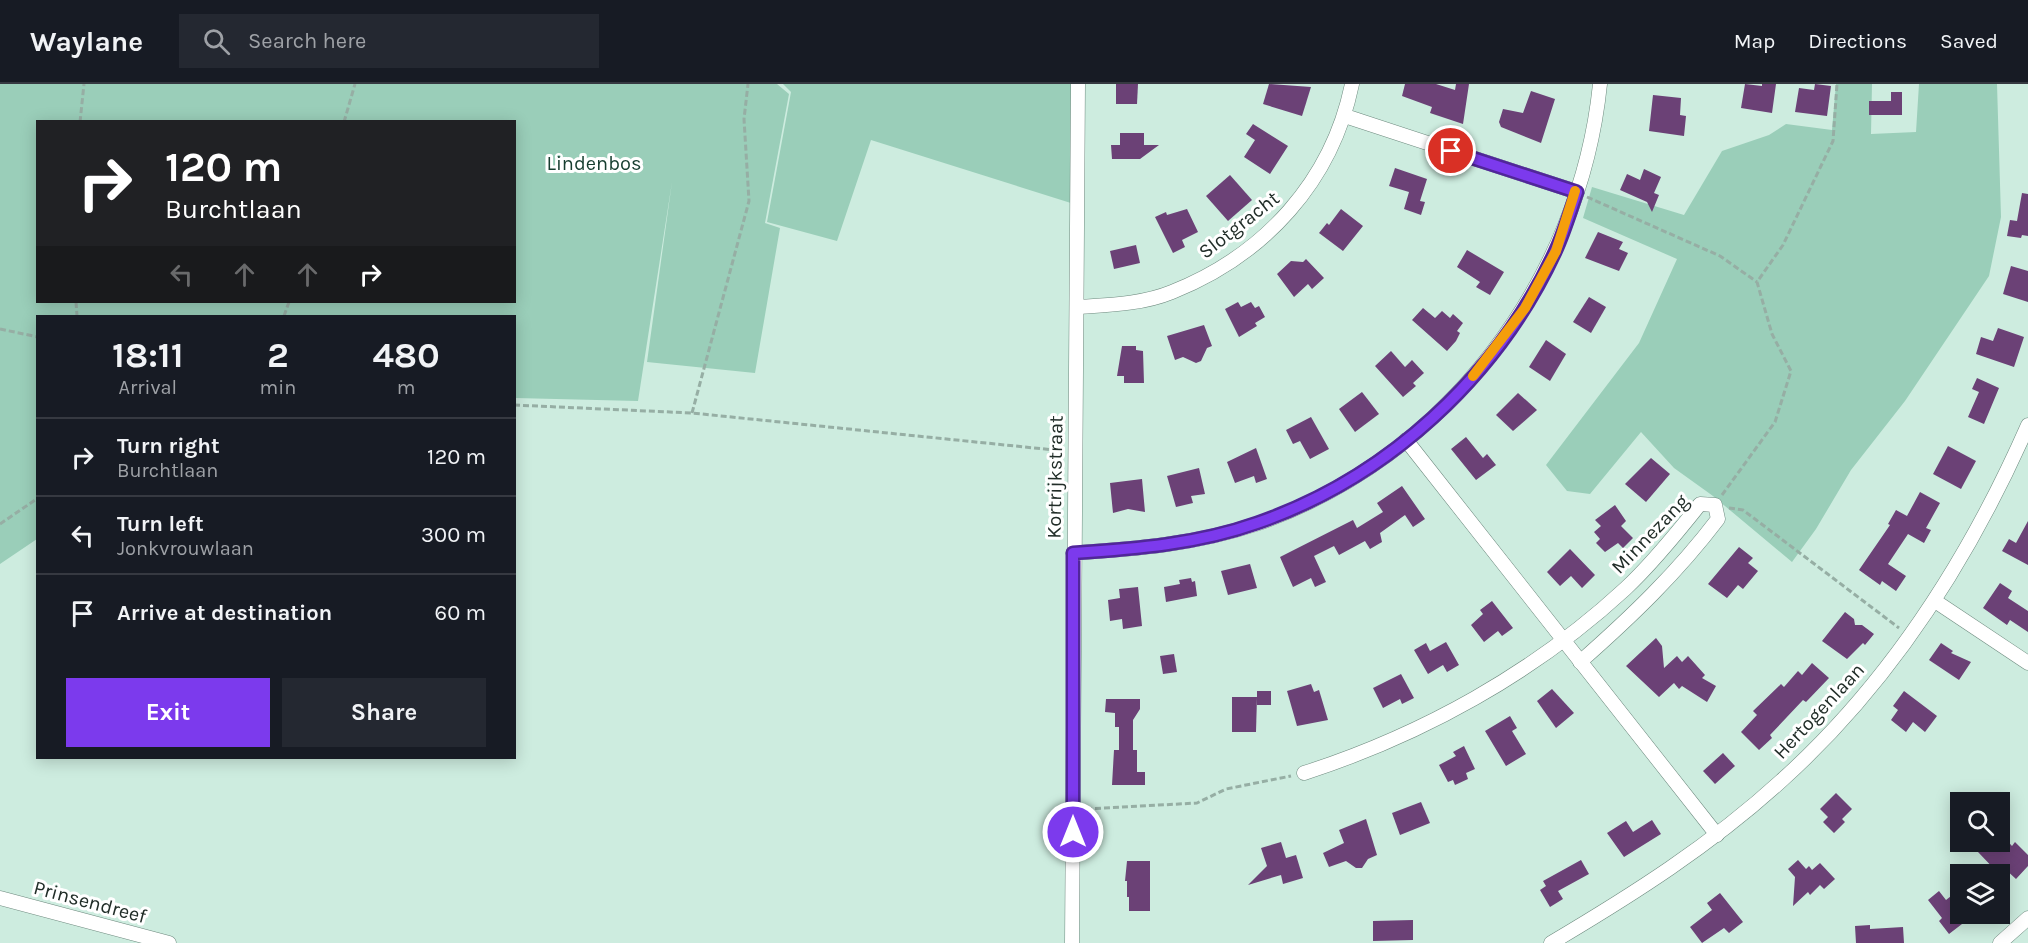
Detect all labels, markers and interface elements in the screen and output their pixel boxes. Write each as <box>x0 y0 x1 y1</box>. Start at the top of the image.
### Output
search box <box>179 14 599 68</box>
text: Waylane <box>30 25 143 58</box>
icon: search <box>200 25 233 58</box>
text: Search here <box>248 28 366 54</box>
text: Map <box>1734 29 1775 53</box>
text: Directions <box>1808 29 1907 53</box>
text: Saved <box>1940 29 1998 53</box>
pin <box>1425 125 1476 176</box>
icon: arrive <box>1434 134 1467 167</box>
text: 120 m <box>165 142 282 192</box>
icon: right <box>66 144 144 222</box>
park label: Lindenbos <box>547 152 641 175</box>
street label: Slotgracht <box>1194 186 1284 263</box>
text: Burchtlaan <box>165 193 302 225</box>
icon: left <box>165 258 198 291</box>
icon: ahead <box>228 258 261 291</box>
icon: ahead <box>291 258 324 291</box>
icon: right <box>354 258 387 291</box>
text: 18:11 <box>112 334 184 376</box>
text: 2 <box>267 334 289 376</box>
text: 480 <box>372 334 440 376</box>
text: Arrival <box>119 376 177 399</box>
text: min <box>260 376 296 399</box>
text: m <box>397 376 416 399</box>
street label: Kortrijkstraat <box>1042 415 1068 539</box>
text: Turn right <box>117 433 220 459</box>
icon: right <box>66 441 99 474</box>
text: 120 m <box>427 444 486 470</box>
text: Burchtlaan <box>117 459 218 482</box>
street label: Minnezang <box>1607 490 1693 578</box>
text: Turn left <box>117 511 204 537</box>
icon: left <box>66 519 99 552</box>
text: 300 m <box>421 522 486 548</box>
text: Jonkvrouwlaan <box>117 537 254 560</box>
icon: arrive <box>66 597 99 630</box>
text: Arrive at destination <box>117 600 332 626</box>
text: 60 m <box>435 600 486 626</box>
street label: Hertogenlaan <box>1769 658 1869 764</box>
button: Exit <box>66 678 270 747</box>
button: Share <box>282 678 486 747</box>
map controls <box>1950 792 2010 924</box>
button: search <box>1950 792 2010 852</box>
position arrow <box>1041 800 1105 864</box>
button: layers <box>1950 864 2010 924</box>
street label: Prinsendreef <box>31 876 149 928</box>

